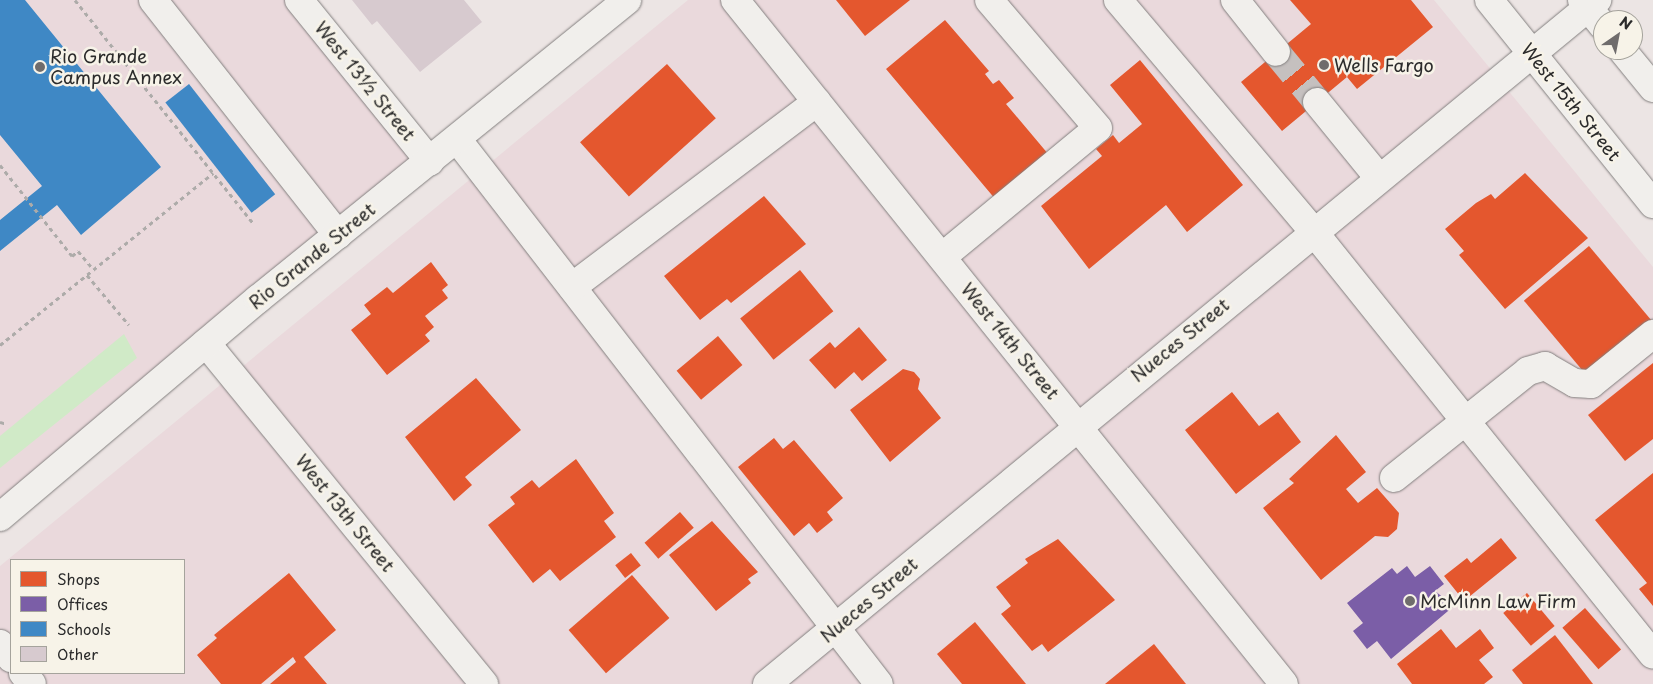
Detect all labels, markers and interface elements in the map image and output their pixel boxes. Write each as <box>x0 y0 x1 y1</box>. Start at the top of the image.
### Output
north arrow <box>1593 10 1643 60</box>
text: N <box>1616 11 1636 35</box>
street label: West 13½ Street <box>310 17 420 145</box>
street label: West 15th Street <box>1517 39 1625 165</box>
place label: Rio Grande Campus Annex <box>50 46 182 88</box>
place label: Wells Fargo <box>1334 54 1435 76</box>
marker: Wells Fargo <box>1318 59 1330 71</box>
marker: Rio Grande Campus Annex <box>34 61 46 73</box>
street label: Rio Grande Street <box>244 198 380 314</box>
street label: West 14th Street <box>956 278 1064 404</box>
street label: Nueces Street <box>1126 293 1234 387</box>
street label: West 13th Street <box>291 450 399 576</box>
street label: Nueces Street <box>816 553 922 647</box>
legend <box>10 559 185 674</box>
text: Shops <box>57 567 100 590</box>
place label: McMinn Law Firm <box>1420 590 1576 612</box>
text: Offices <box>57 592 108 615</box>
marker: McMinn Law Firm <box>1404 595 1416 607</box>
text: Schools <box>57 617 111 640</box>
text: Other <box>57 642 98 665</box>

